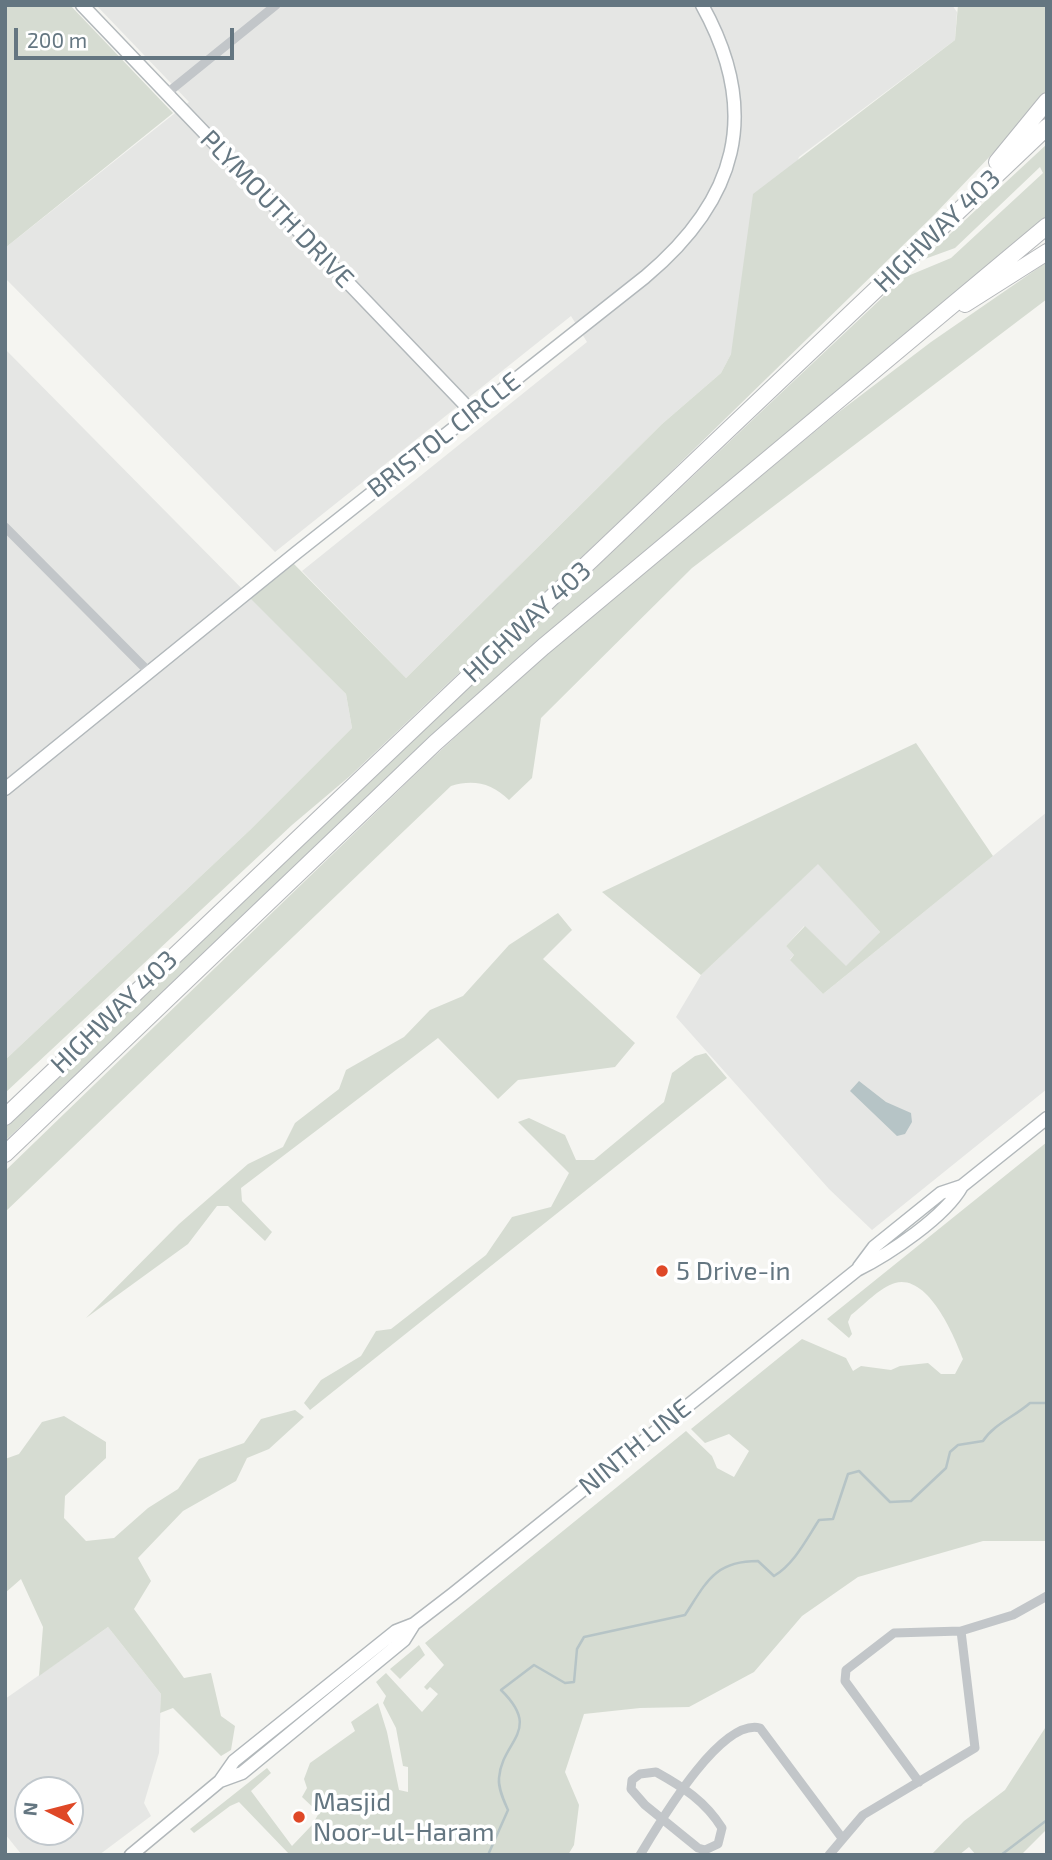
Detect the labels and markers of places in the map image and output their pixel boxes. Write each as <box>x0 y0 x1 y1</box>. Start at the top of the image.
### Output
place label: 5 Drive-in <box>676 1255 791 1287</box>
marker: 5 Drive-in <box>654 1263 670 1279</box>
place label: Masjid Noor-ul-Haram <box>313 1786 495 1848</box>
marker: Masjid Noor-ul-Haram <box>291 1809 307 1825</box>

